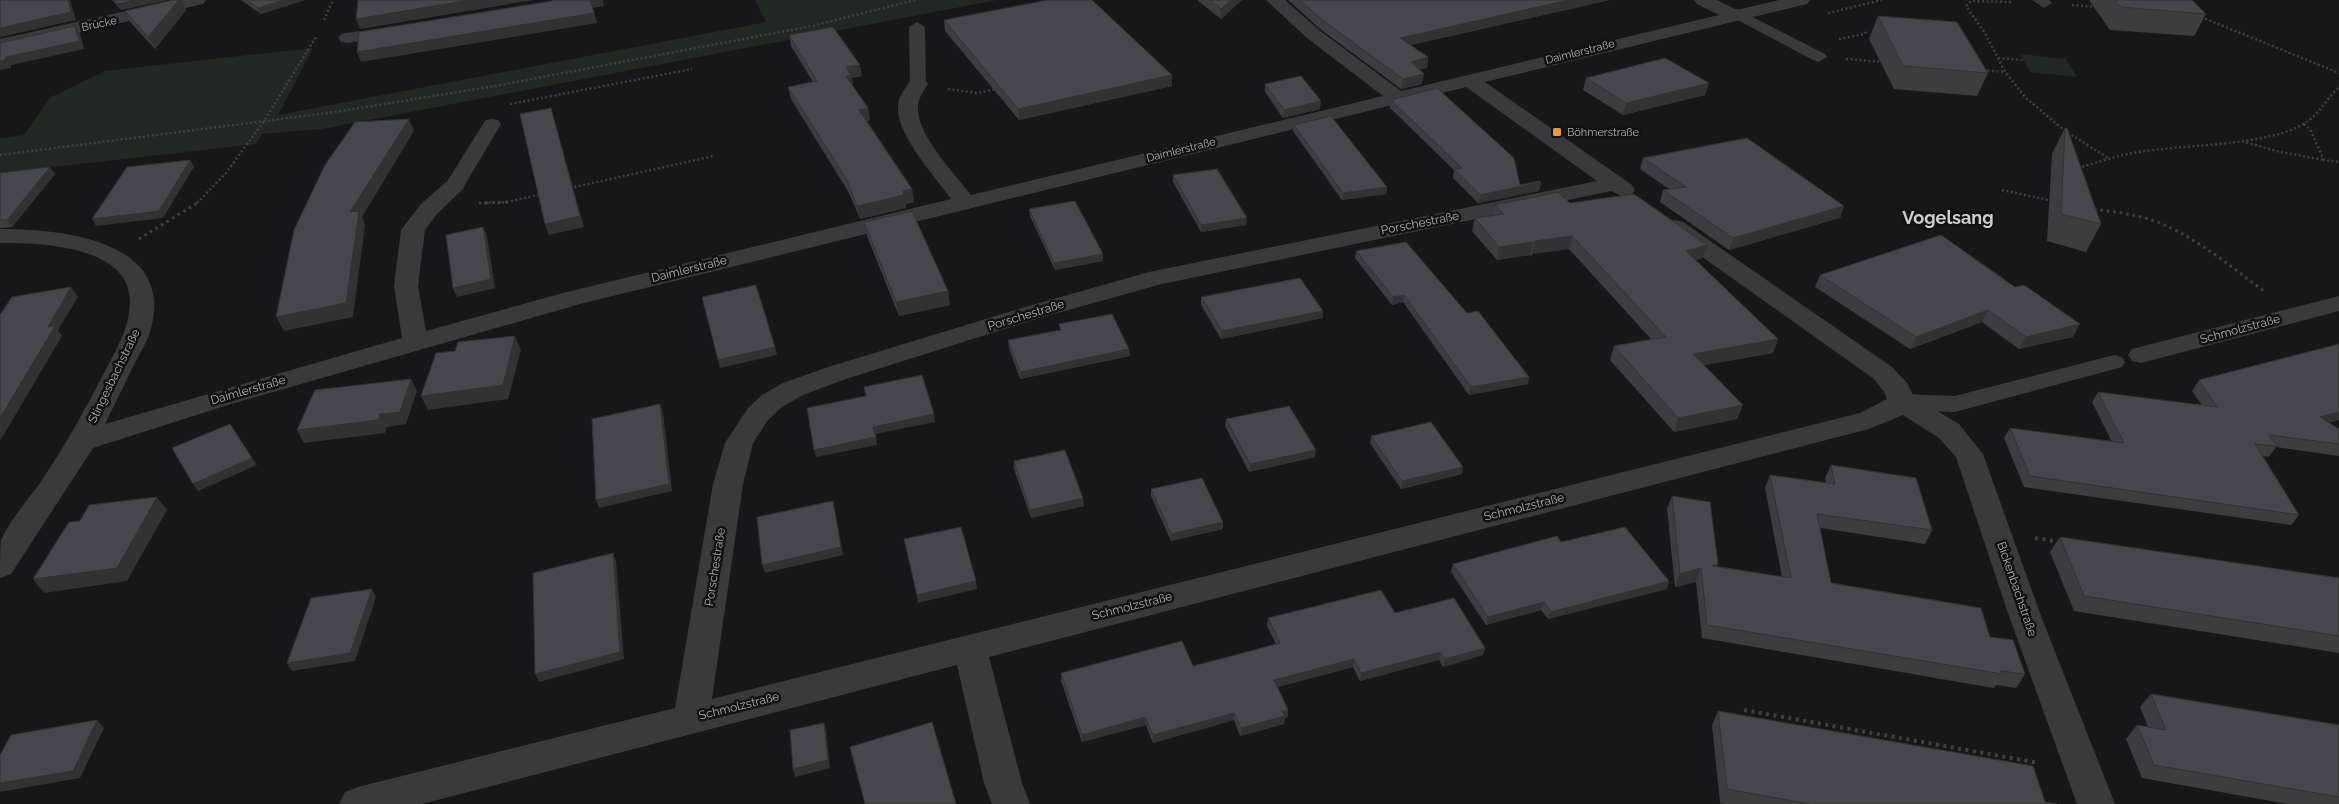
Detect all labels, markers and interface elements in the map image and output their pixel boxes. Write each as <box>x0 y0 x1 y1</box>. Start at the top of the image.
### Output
street label: Brücke <box>80 14 118 34</box>
street label: Daimlerstraße <box>1544 37 1617 67</box>
marker: Böhmerstraße <box>1551 126 1563 138</box>
place label: Böhmerstraße <box>1567 126 1640 139</box>
street label: Daimlerstraße <box>1145 135 1218 165</box>
district label: Vogelsang <box>1902 207 1994 228</box>
street label: Porschestraße <box>1380 209 1460 237</box>
street label: Daimlerstraße <box>650 253 728 285</box>
street label: Porschestraße <box>986 297 1066 333</box>
street label: Schmolzstraße <box>2198 312 2282 346</box>
street label: Stingesbachstraße <box>85 327 143 425</box>
street label: Daimlerstraße <box>209 373 287 407</box>
street label: Schmolzstraße <box>1482 490 1566 524</box>
street label: Porschestraße <box>702 527 728 607</box>
street label: Bickenbachstraße <box>1994 540 2040 638</box>
street label: Schmolzstraße <box>1090 589 1174 623</box>
street label: Schmolzstraße <box>697 689 781 723</box>

